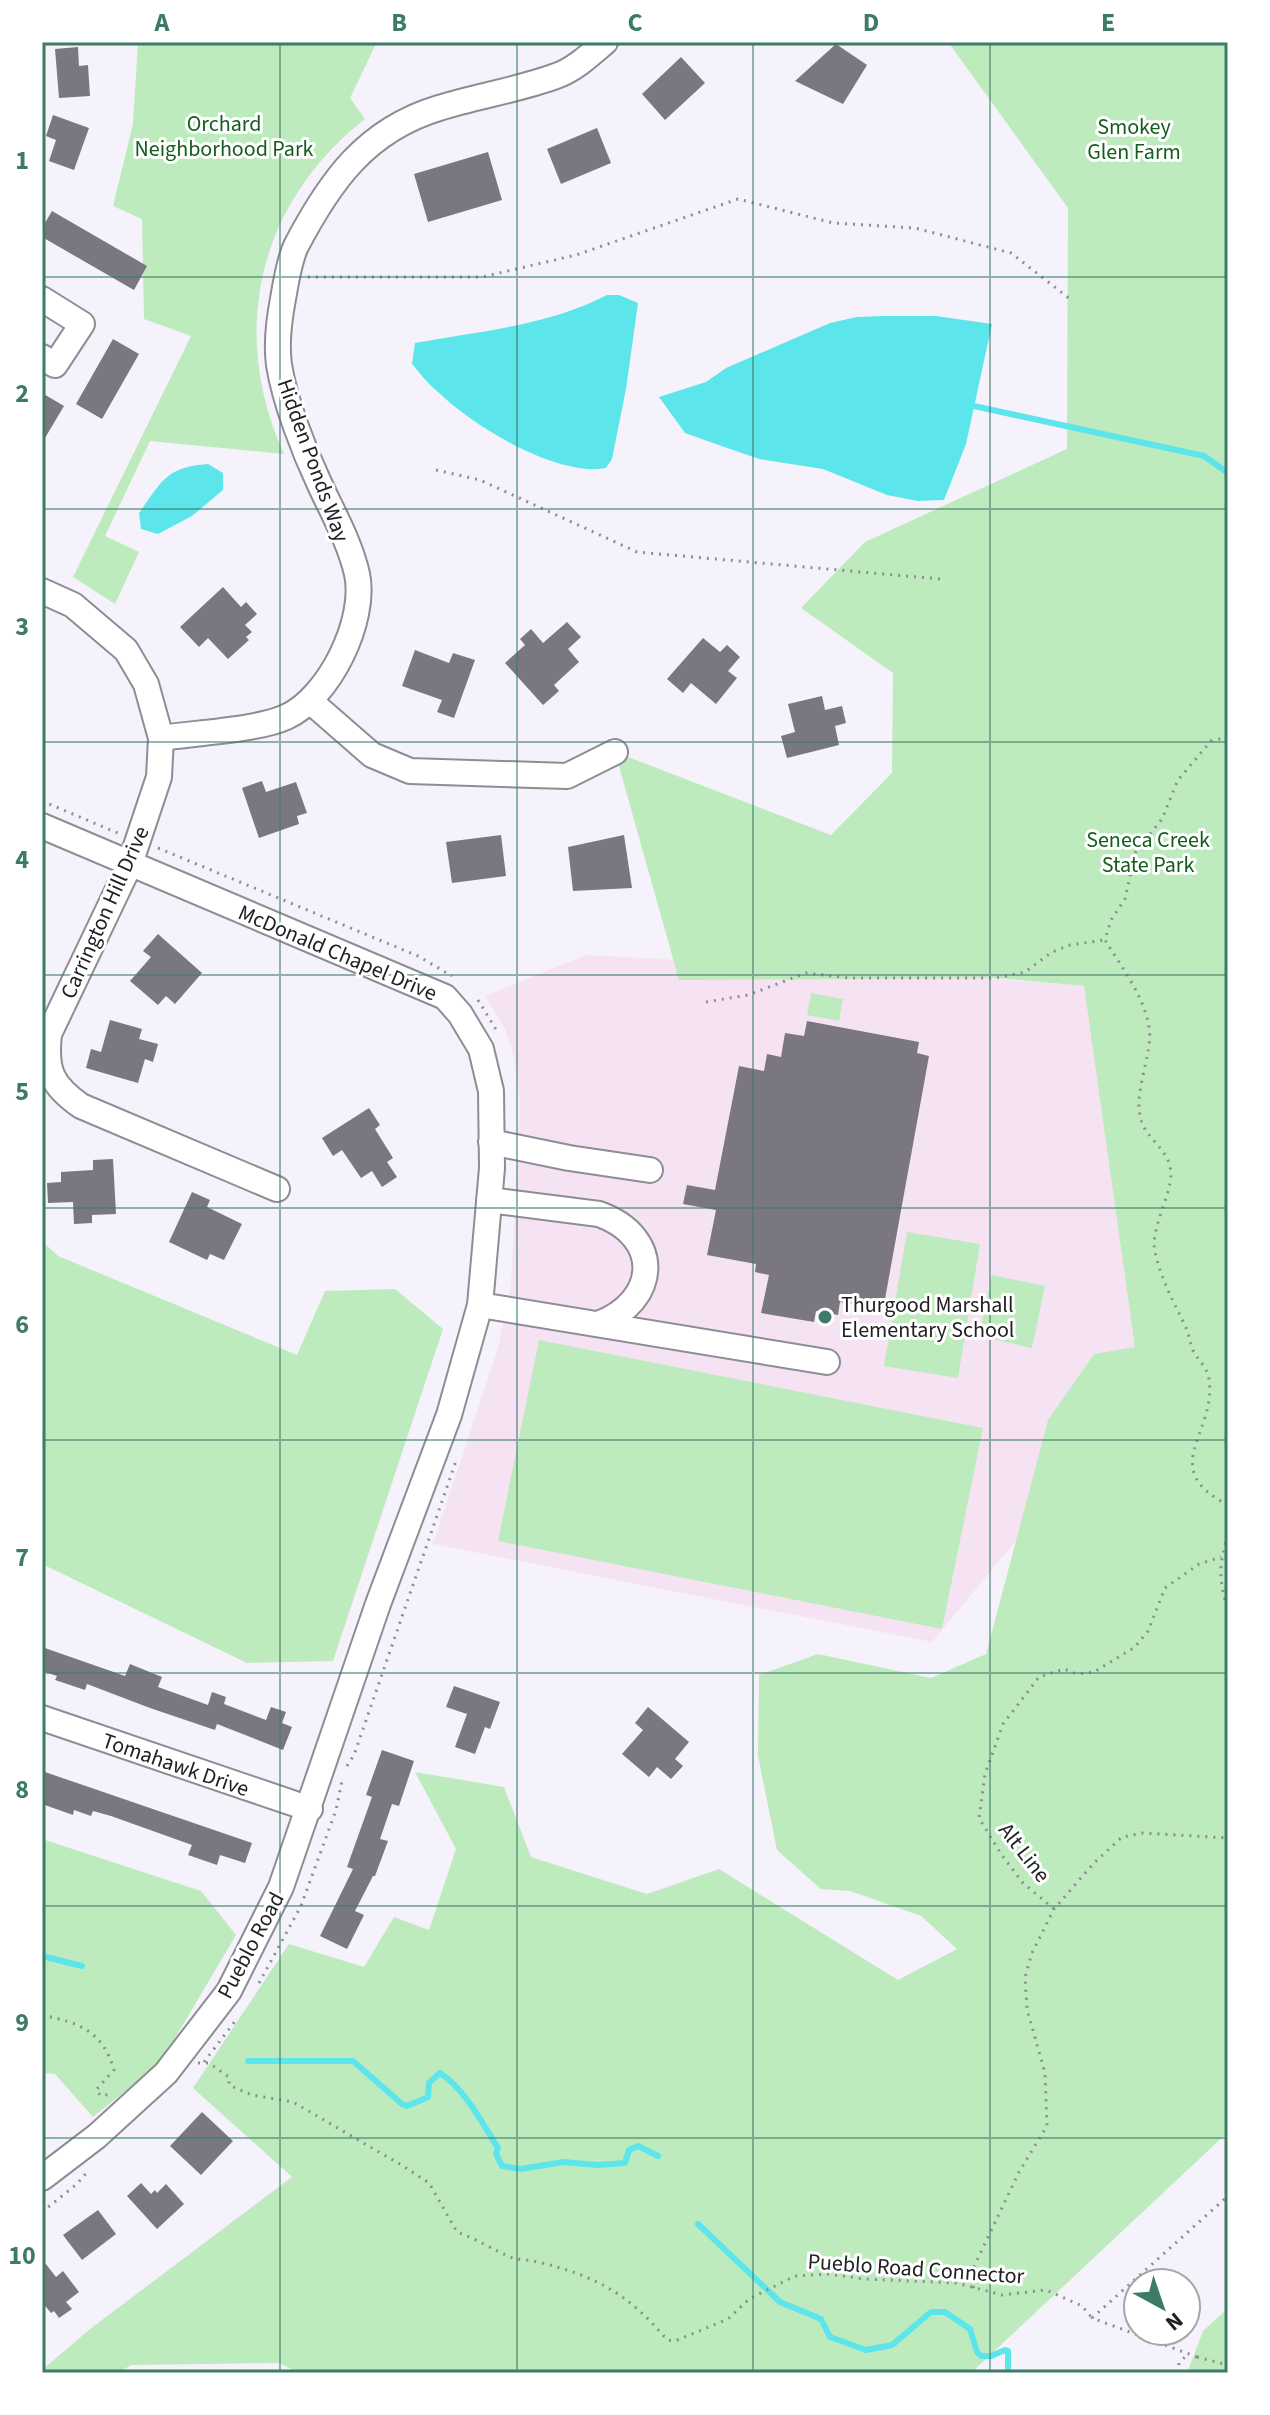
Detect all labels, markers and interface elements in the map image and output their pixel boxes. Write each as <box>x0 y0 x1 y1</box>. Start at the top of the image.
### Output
text: A <box>154 4 171 41</box>
text: B <box>391 4 407 41</box>
text: C <box>627 4 643 41</box>
text: D <box>863 4 879 41</box>
text: E <box>1101 4 1115 41</box>
park label: Orchard Neighborhood Park <box>135 108 314 165</box>
park label: Smokey Glen Farm <box>1087 111 1181 168</box>
text: 1 <box>15 142 29 179</box>
street label: Hidden Ponds Way <box>269 374 358 547</box>
text: 2 <box>15 375 29 412</box>
text: 3 <box>15 608 29 645</box>
street label: Carrington Hill Drive <box>52 821 157 1004</box>
park label: Seneca Creek State Park <box>1086 824 1210 881</box>
text: 4 <box>15 841 29 878</box>
street label: McDonald Chapel Drive <box>233 897 442 1009</box>
text: 5 <box>15 1073 29 1110</box>
place label: Thurgood Marshall Elementary School <box>841 1289 1014 1346</box>
text: 6 <box>15 1306 29 1343</box>
marker: Thurgood Marshall Elementary School <box>816 1308 834 1326</box>
text: 7 <box>15 1539 29 1576</box>
street label: Tomahawk Drive <box>98 1725 254 1805</box>
text: 8 <box>15 1771 29 1808</box>
street label: Alt Line <box>991 1816 1058 1889</box>
street label: Pueblo Road <box>209 1886 292 2004</box>
text: 9 <box>15 2004 29 2041</box>
text: 10 <box>8 2237 36 2274</box>
street label: Pueblo Road Connector <box>807 2245 1026 2293</box>
north arrow <box>1122 2267 1202 2347</box>
text: N <box>1158 2305 1190 2339</box>

